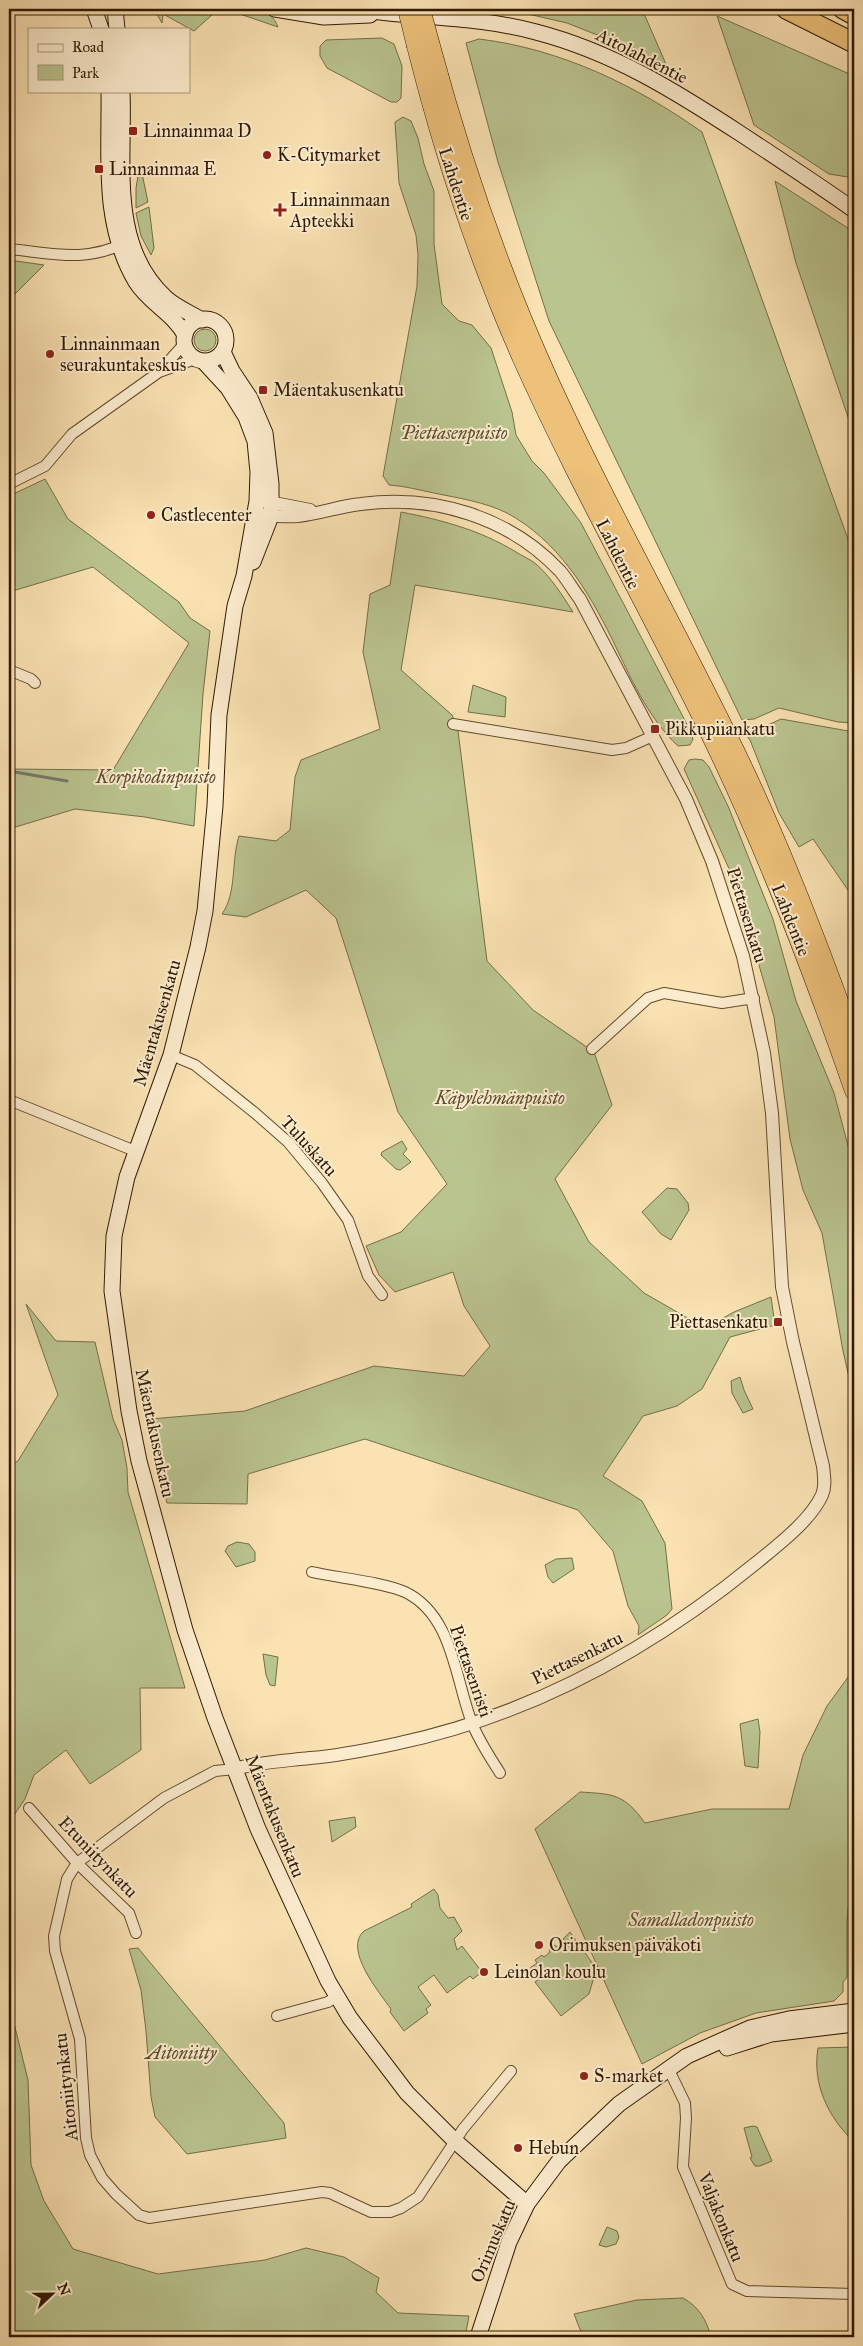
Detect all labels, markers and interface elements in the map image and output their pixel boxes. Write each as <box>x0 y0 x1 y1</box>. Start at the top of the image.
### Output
street label: Aitolahdentie <box>592 23 691 88</box>
legend <box>28 28 190 92</box>
text: Road <box>72 38 104 56</box>
text: Park <box>72 64 99 82</box>
place label: Linnainmaa D <box>143 120 251 142</box>
marker: Linnainmaa D <box>127 125 139 137</box>
place label: K-Citymarket <box>277 144 381 166</box>
street label: Lahdentie <box>434 145 478 223</box>
marker: K-Citymarket <box>261 149 273 161</box>
place label: Linnainmaa E <box>109 158 216 180</box>
marker: Linnainmaa E <box>93 163 105 175</box>
place label: Linnainmaan Apteekki <box>289 189 390 232</box>
marker: Linnainmaan Apteekki <box>274 204 286 216</box>
place label: Linnainmaan seurakuntakeskus <box>60 333 186 376</box>
marker: Linnainmaan seurakuntakeskus <box>44 348 56 360</box>
place label: Mäentakusenkatu <box>273 379 404 401</box>
marker: Mäentakusenkatu <box>257 384 269 396</box>
park label: Piettasenpuisto <box>400 422 508 445</box>
place label: Castlecenter <box>161 504 252 526</box>
marker: Castlecenter <box>145 509 157 521</box>
street label: Lahdentie <box>591 515 645 593</box>
place label: Pikkupiiankatu <box>665 718 775 740</box>
marker: Pikkupiiankatu <box>649 723 661 735</box>
park label: Korpikodinpuisto <box>95 766 216 789</box>
street label: Piettasenkatu <box>722 865 772 966</box>
street label: Lahdentie <box>767 881 815 959</box>
street label: Mäentakusenkatu <box>128 957 186 1089</box>
park label: Käpylehmänpuisto <box>434 1087 565 1110</box>
street label: Tuluskatu <box>276 1111 342 1181</box>
place label: Piettasenkatu <box>669 1311 768 1333</box>
marker: Piettasenkatu <box>772 1316 784 1328</box>
street label: Mäentakusenkatu <box>131 1367 179 1500</box>
street label: Piettasenristi <box>445 1622 497 1720</box>
street label: Piettasenkatu <box>528 1626 627 1690</box>
street label: Mäentakusenkatu <box>240 1751 310 1881</box>
street label: Etuniitynkatu <box>54 1812 143 1903</box>
park label: Samalladonpuisto <box>627 1909 754 1932</box>
place label: Orimuksen päiväkoti <box>549 1934 701 1956</box>
marker: Orimuksen päiväkoti <box>533 1939 545 1951</box>
place label: Leinolan koulu <box>494 1961 606 1983</box>
marker: Leinolan koulu <box>478 1966 490 1978</box>
street label: Aitoniitynkatu <box>49 2031 83 2143</box>
park label: Aitoniitty <box>144 2042 218 2064</box>
place label: S-market <box>594 2065 664 2087</box>
marker: S-market <box>578 2070 590 2082</box>
place label: Hebun <box>528 2137 579 2159</box>
marker: Hebun <box>512 2142 524 2154</box>
street label: Valjakonkatu <box>693 2168 749 2265</box>
street label: Orimuskatu <box>466 2196 521 2286</box>
north arrow <box>28 2268 78 2318</box>
text: N <box>53 2281 74 2298</box>

